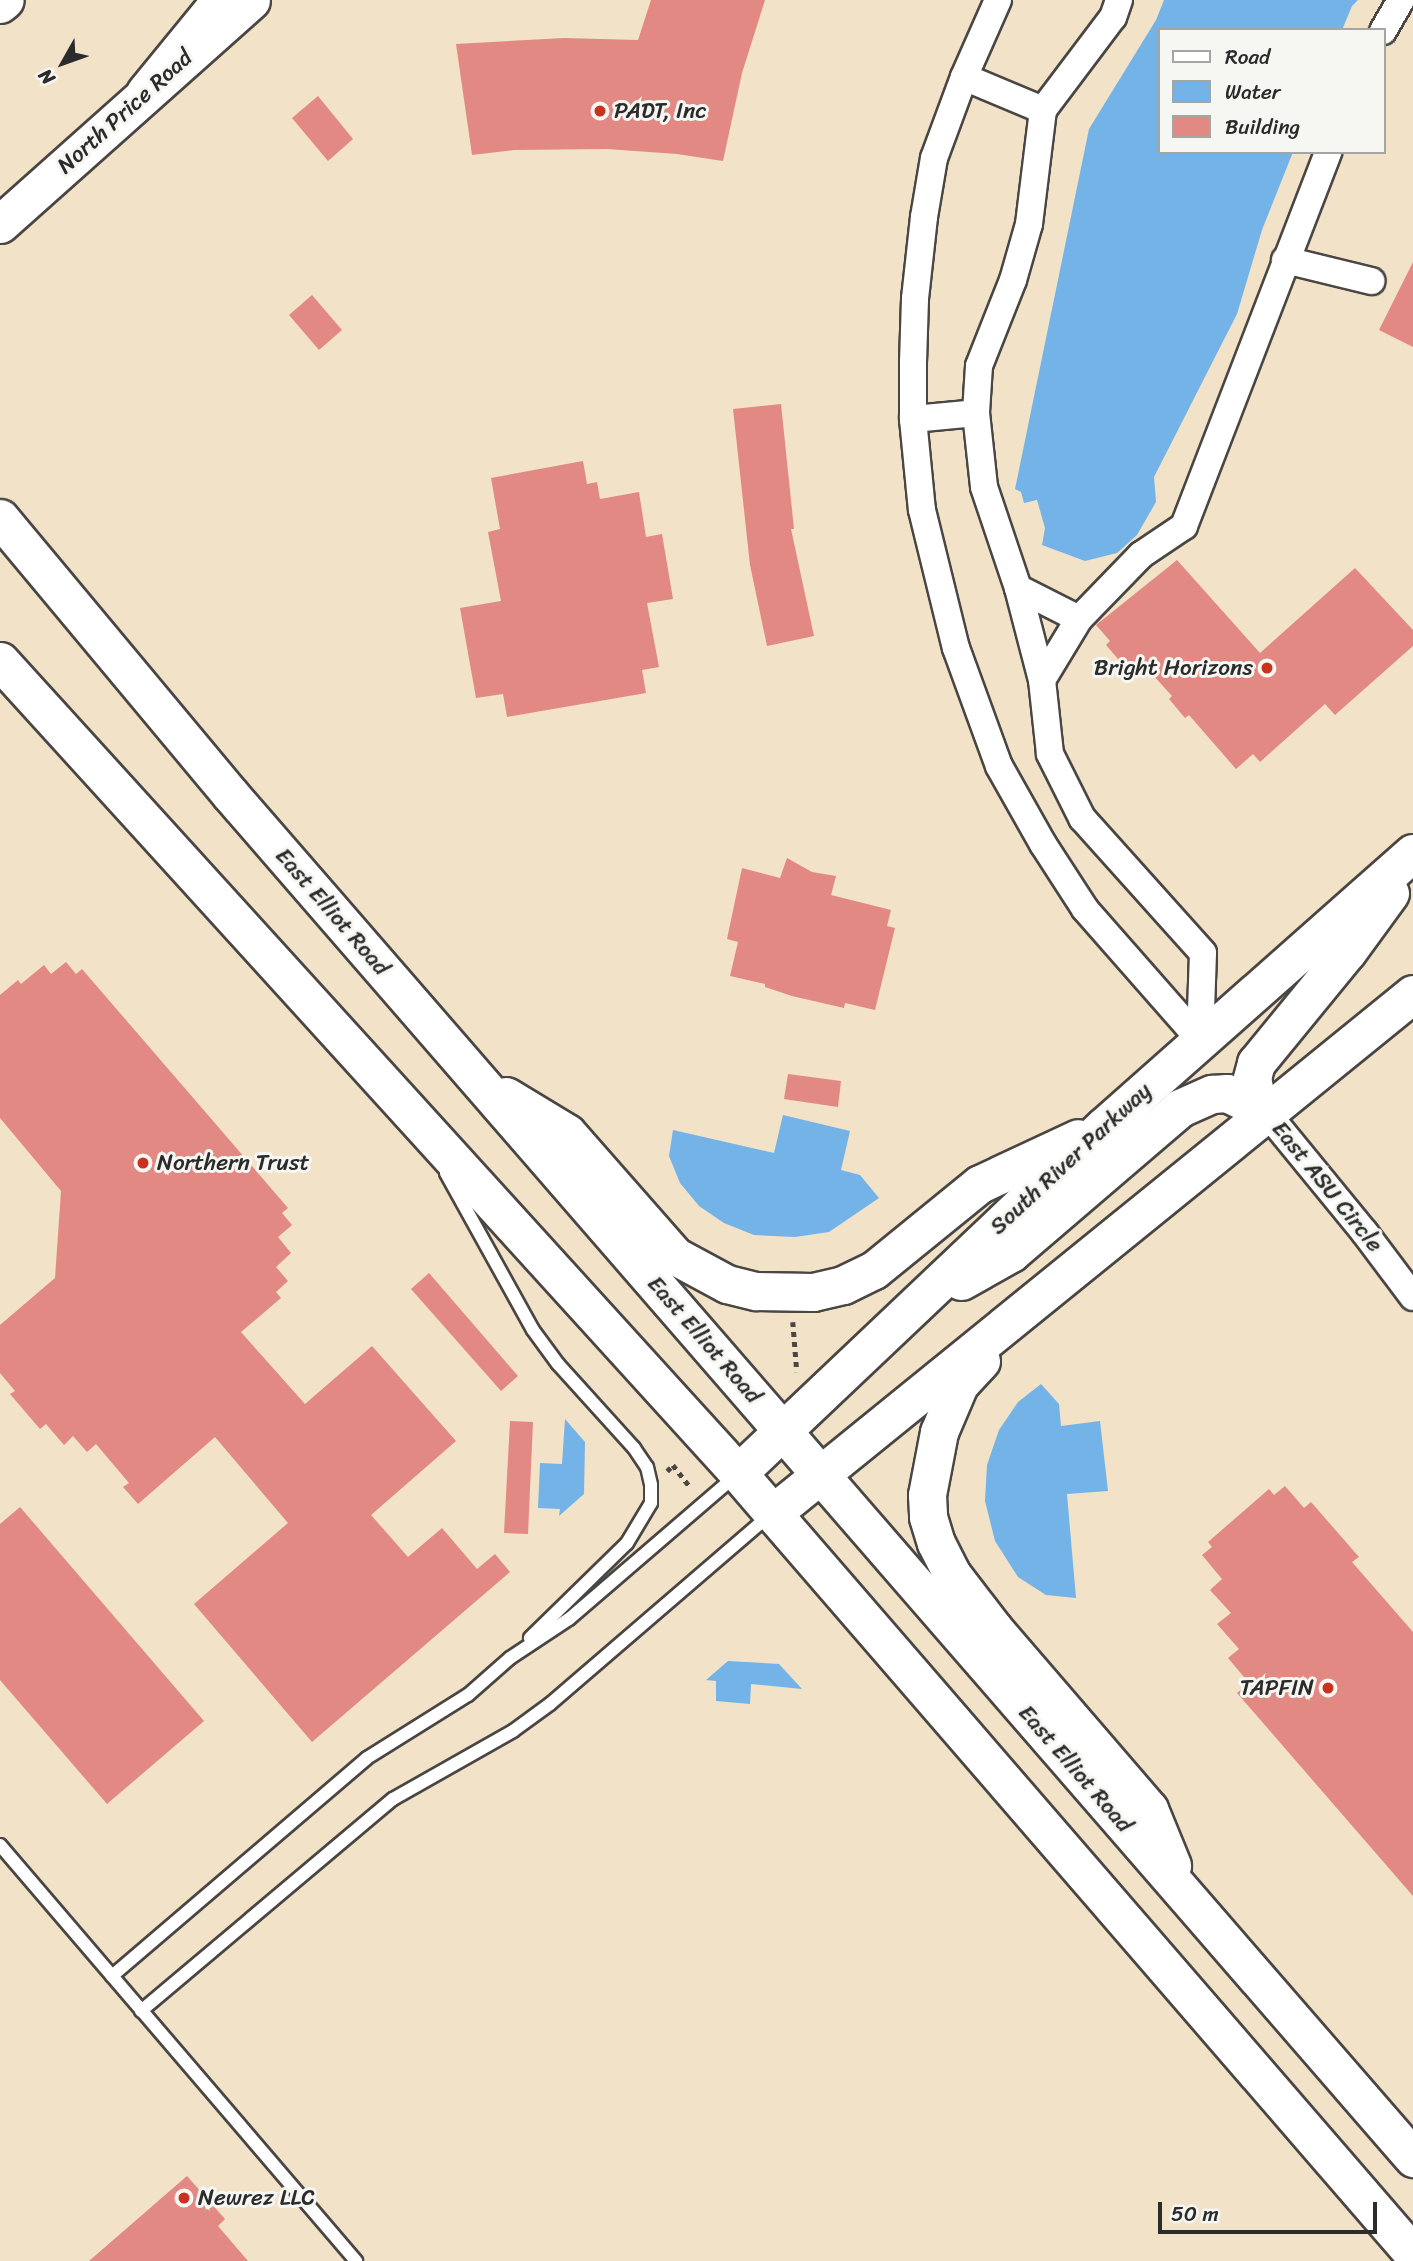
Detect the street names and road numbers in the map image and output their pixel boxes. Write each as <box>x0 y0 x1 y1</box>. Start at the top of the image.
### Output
street label: North Price Road <box>51 44 199 180</box>
street label: East Elliot Road <box>269 843 395 981</box>
street label: South River Parkway <box>984 1077 1158 1241</box>
street label: East ASU Circle <box>1265 1116 1389 1258</box>
street label: East Elliot Road <box>641 1271 767 1409</box>
street label: East Elliot Road <box>1012 1700 1138 1838</box>

